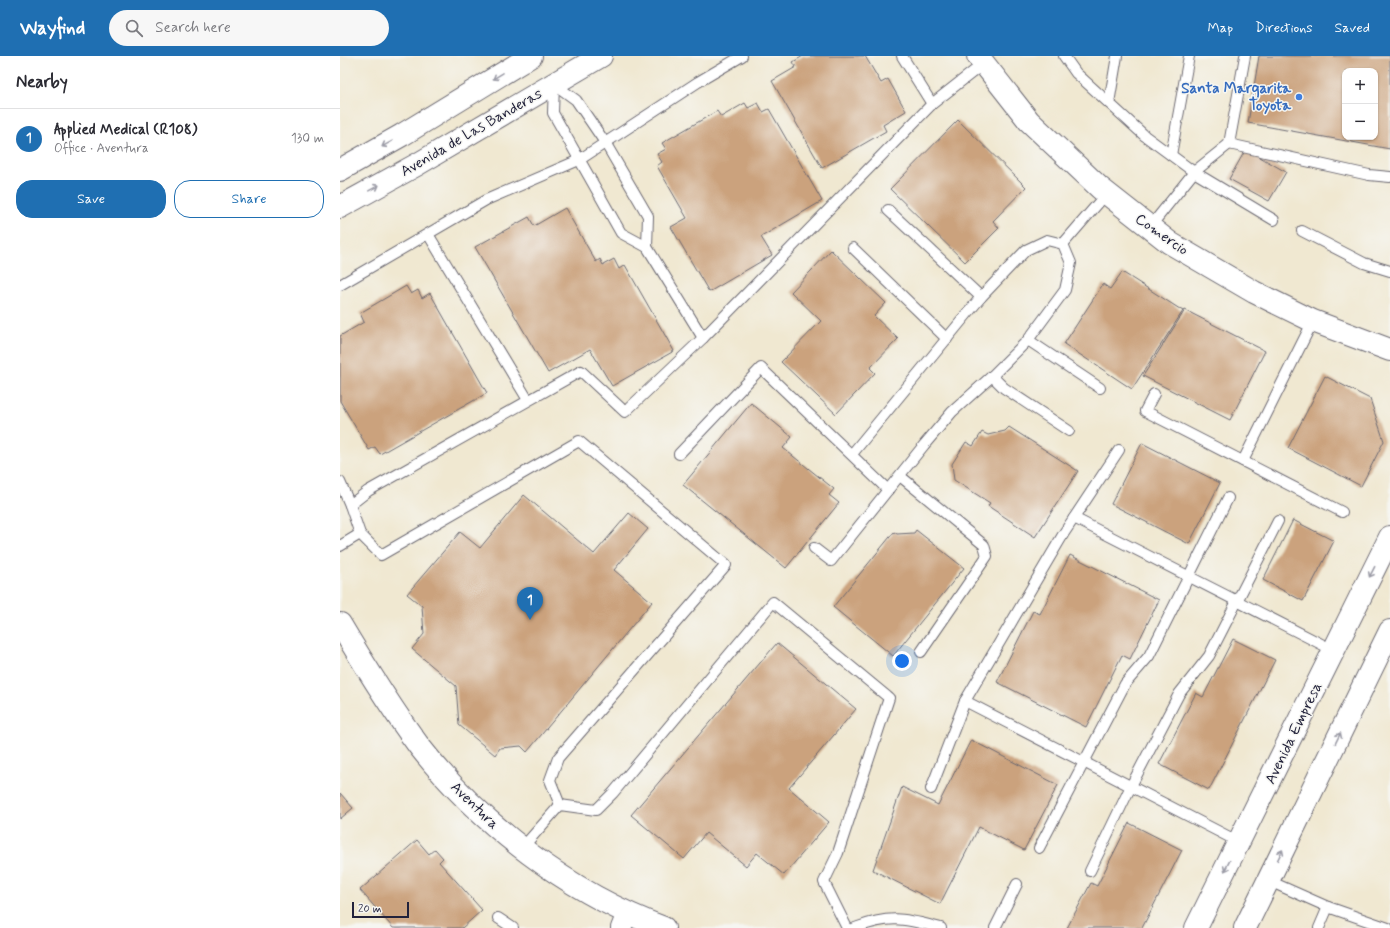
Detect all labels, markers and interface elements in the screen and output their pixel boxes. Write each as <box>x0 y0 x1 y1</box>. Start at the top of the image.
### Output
search box <box>109 10 389 46</box>
text: Wayfind <box>20 16 85 41</box>
icon: search <box>123 17 145 39</box>
text: Search here <box>155 18 231 38</box>
text: Map <box>1207 19 1233 37</box>
text: Directions <box>1255 19 1313 37</box>
text: Saved <box>1335 19 1370 37</box>
map controls <box>1342 68 1378 140</box>
button: + <box>1342 68 1378 104</box>
text: Nearby <box>16 71 68 93</box>
one-way arrow <box>493 72 504 80</box>
place label: Santa Margarita Toyota <box>1181 79 1292 116</box>
street label: Avenida de Las Banderas <box>397 84 546 182</box>
marker: Santa Margarita Toyota <box>1294 92 1304 102</box>
button: − <box>1342 104 1378 140</box>
text: Applied Medical (R108) <box>54 120 197 140</box>
text: 1 <box>26 130 32 147</box>
text: 130 m <box>291 130 324 147</box>
text: Office · Aventura <box>54 140 149 157</box>
one-way arrow <box>381 140 393 148</box>
button: Save <box>16 180 166 218</box>
button: Share <box>174 180 324 218</box>
one-way arrow <box>368 184 380 192</box>
street label: Comercio <box>1131 209 1192 260</box>
one-way arrow <box>1368 566 1376 578</box>
pin: 1 <box>517 587 543 620</box>
your location <box>892 651 912 671</box>
street label: Avenida Empresa <box>1261 679 1327 788</box>
one-way arrow <box>1335 733 1342 745</box>
street label: Aventura <box>446 778 503 834</box>
one-way arrow <box>1277 849 1284 861</box>
one-way arrow <box>1223 860 1231 872</box>
scale bar <box>352 900 409 919</box>
text: 20 m <box>358 902 381 916</box>

